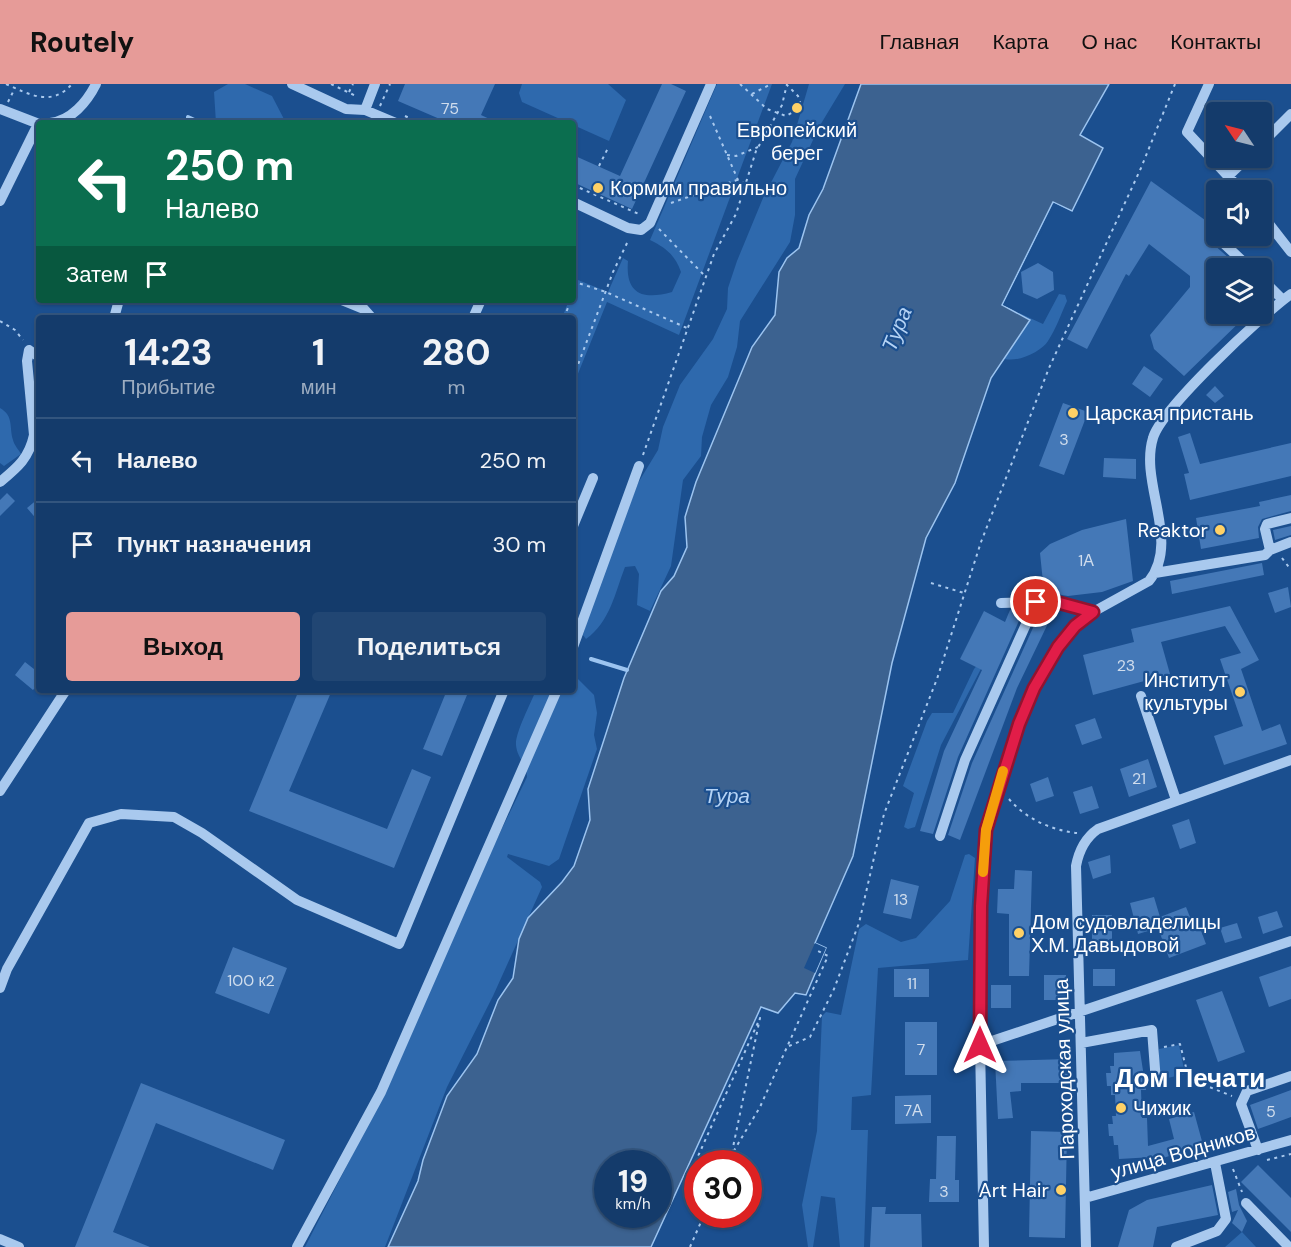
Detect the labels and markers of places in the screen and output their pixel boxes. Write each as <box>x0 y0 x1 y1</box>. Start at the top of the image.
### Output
marker: Европейский берег <box>790 101 804 115</box>
place label: Европейский берег <box>737 117 857 166</box>
place label: Кормим правильно <box>610 175 787 201</box>
marker: Кормим правильно <box>591 181 605 195</box>
place label: Царская пристань <box>1085 400 1254 426</box>
marker: Царская пристань <box>1066 406 1080 420</box>
place label: Reaktor <box>1138 517 1208 543</box>
marker: Reaktor <box>1213 523 1227 537</box>
pin <box>1010 576 1061 627</box>
place label: Институт культуры <box>1144 667 1228 716</box>
marker: Институт культуры <box>1233 685 1247 699</box>
place label: Дом судовладелицы Х.М. Давыдовой <box>1031 909 1221 958</box>
marker: Дом судовладелицы Х.М. Давыдовой <box>1012 926 1026 940</box>
place label: Чижик <box>1133 1095 1191 1121</box>
marker: Чижик <box>1114 1101 1128 1115</box>
place label: Art Hair <box>978 1177 1049 1203</box>
marker: Art Hair <box>1054 1183 1068 1197</box>

